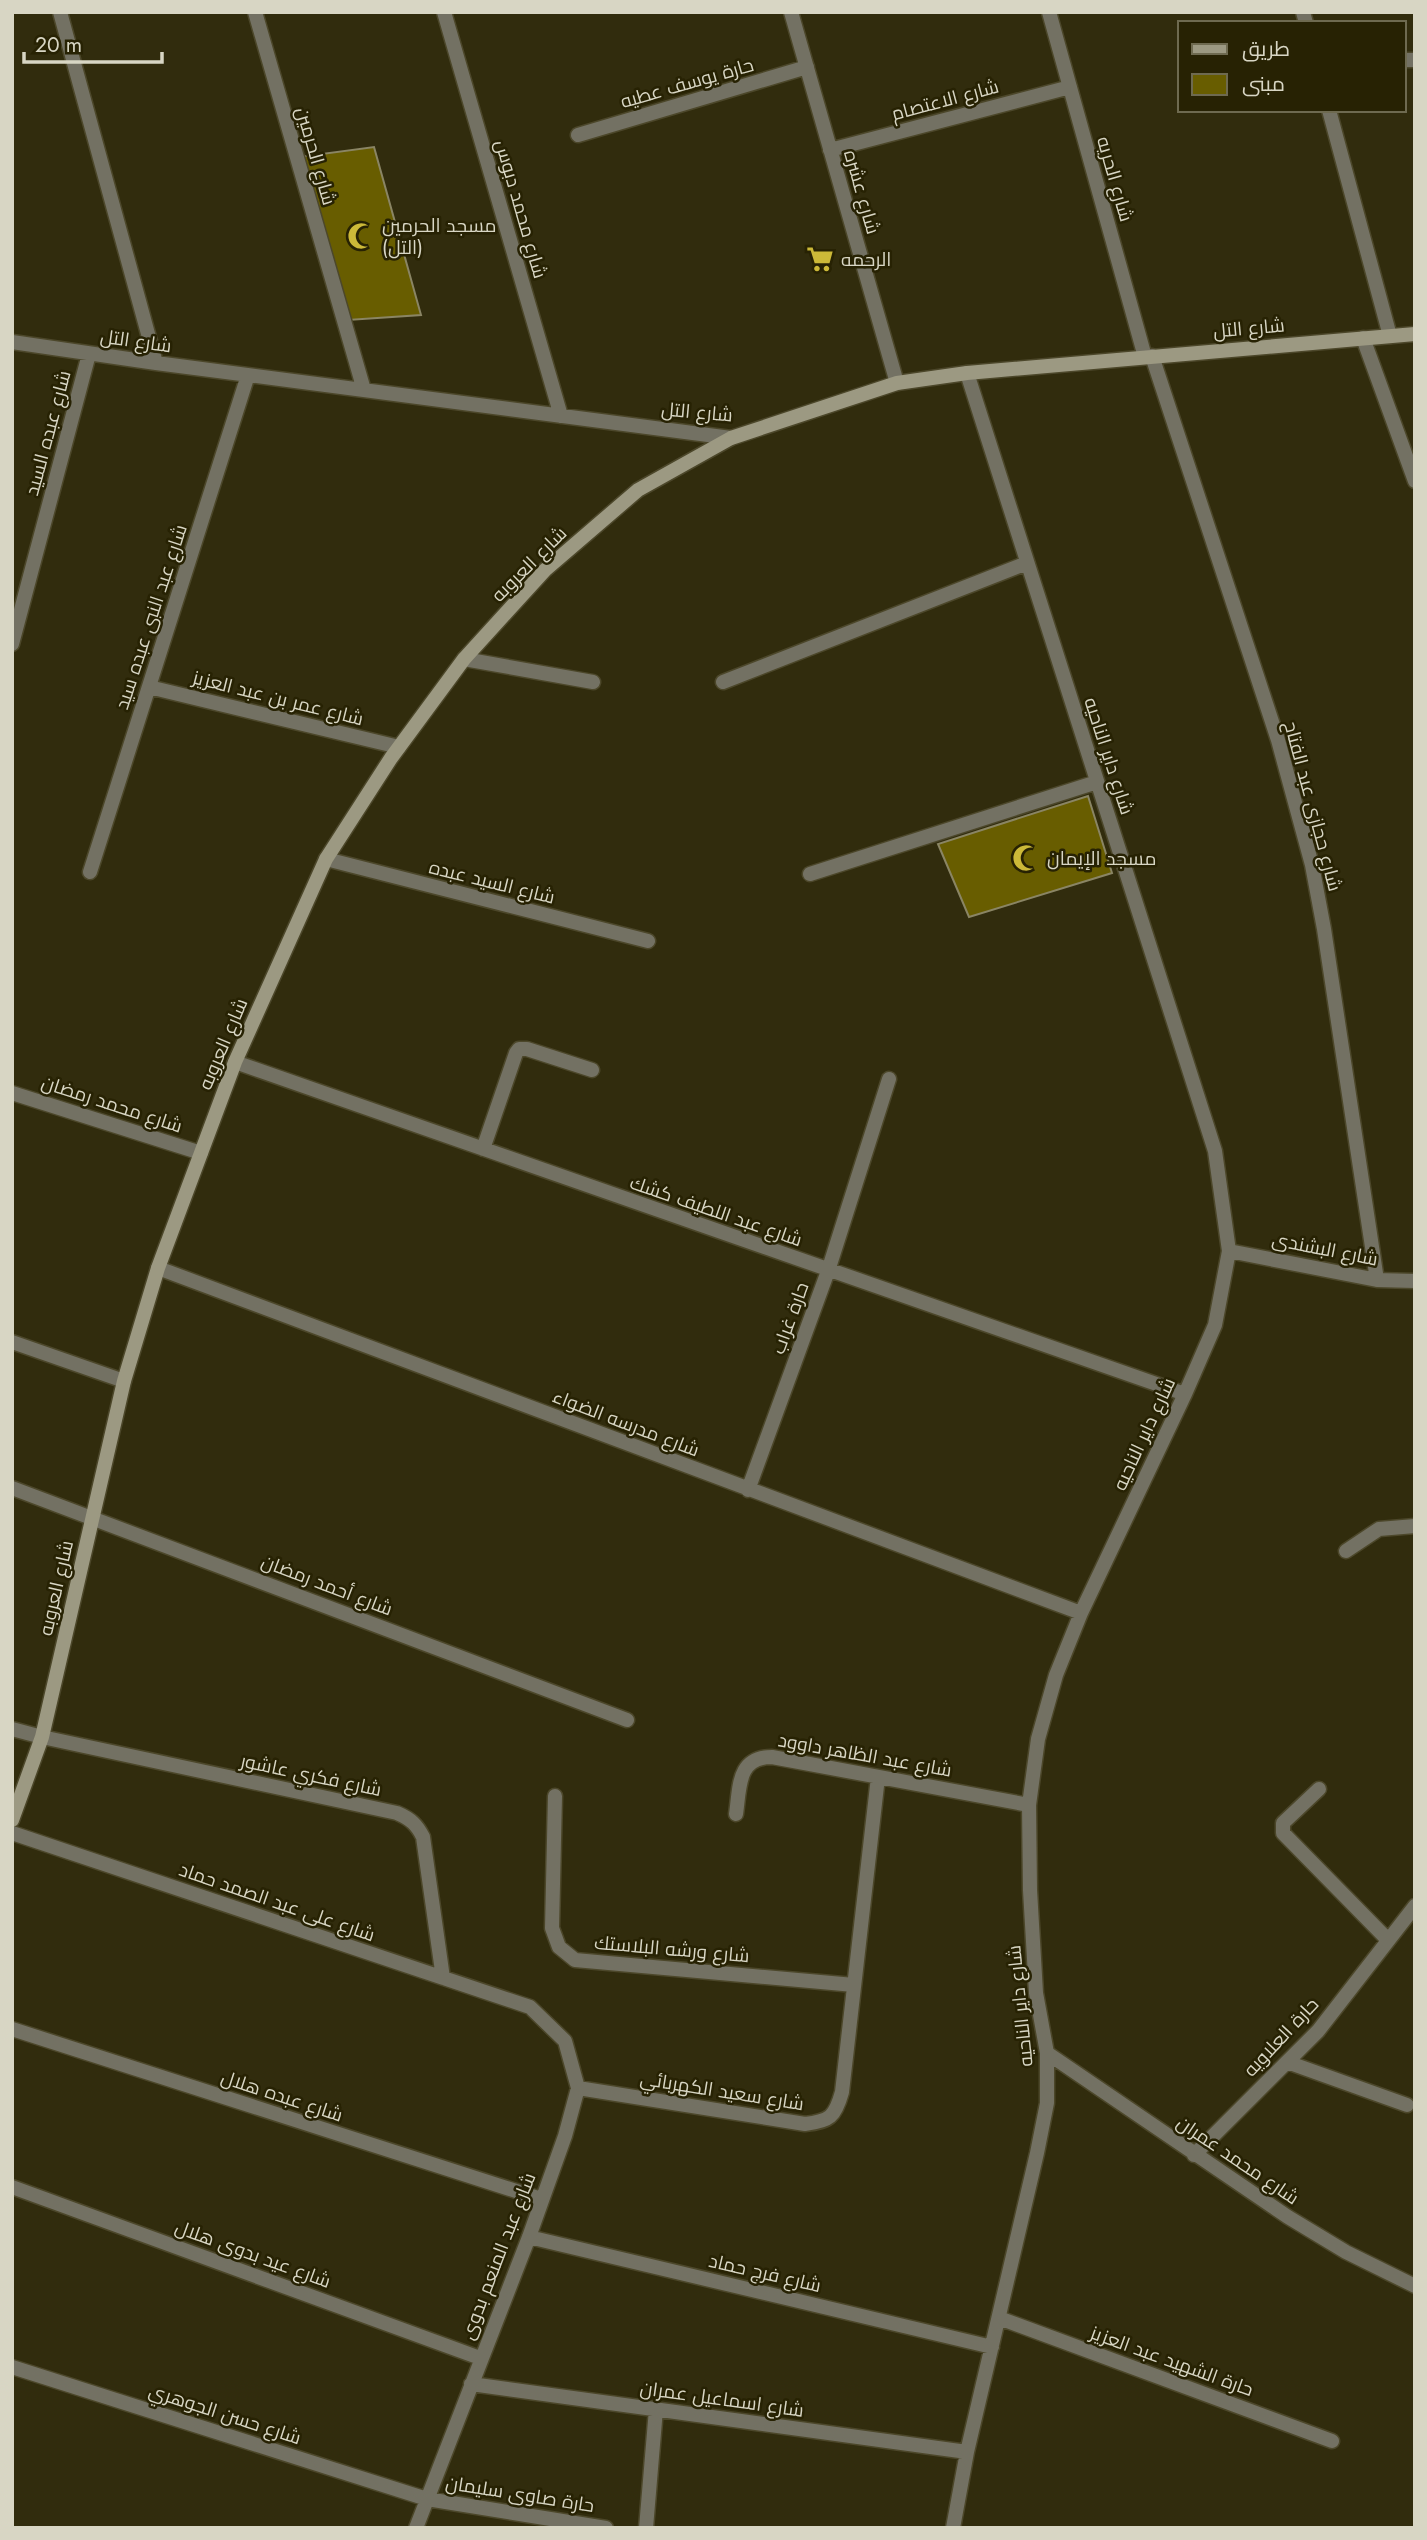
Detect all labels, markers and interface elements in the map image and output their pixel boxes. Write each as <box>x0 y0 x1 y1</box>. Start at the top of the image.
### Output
scale bar <box>24 21 163 65</box>
legend <box>1178 21 1406 112</box>
text: 20 m <box>35 30 82 60</box>
text: طريق <box>1242 34 1290 64</box>
street label: حارة يوسف عطيه <box>617 51 757 115</box>
text: مبنى <box>1242 69 1285 99</box>
street label: شارع الاعتصام <box>888 73 1002 127</box>
street label: شارع الحرمين <box>289 104 343 208</box>
street label: شارع الحريه <box>1090 133 1140 225</box>
street label: شارع محمد دبوس <box>488 137 554 281</box>
street label: شارع عشره <box>837 147 887 237</box>
place label: مسجد الحرمين (التل) <box>382 212 496 261</box>
mosque icon: مسجد الحرمين (التل) <box>346 221 376 251</box>
supermarket icon: الرحمه <box>805 244 835 274</box>
place label: الرحمه <box>841 246 891 273</box>
street label: شارع التل <box>1212 311 1286 345</box>
street label: شارع التل <box>99 323 173 359</box>
street label: شارع عبده السيد <box>18 367 78 499</box>
street label: شارع التل <box>660 395 734 429</box>
street label: شارع العروبه <box>485 520 573 608</box>
street label: شارع عبد النبى عبده سيد <box>108 521 194 713</box>
street label: شارع عمر بن عبد العزيز <box>189 663 366 732</box>
street label: شارع داير الناحيه <box>1077 694 1141 818</box>
street label: شارع حجازى عبد الفتاح <box>1277 718 1349 894</box>
mosque icon: مسجد الإيمان <box>1011 843 1041 873</box>
place label: مسجد الإيمان <box>1047 845 1156 872</box>
street label: شارع السيد عبده <box>426 853 558 911</box>
street label: شارع العروبه <box>192 994 254 1094</box>
street label: شارع محمد رمضان <box>38 1069 186 1139</box>
street label: شارع عبد اللطيف كشك <box>626 1169 806 1253</box>
street label: شارع البشندى <box>1270 1225 1380 1273</box>
street label: حارة غراب <box>764 1278 816 1358</box>
street label: شارع داير الناحيه <box>1106 1373 1182 1495</box>
street label: شارع مدرسه الضواء <box>549 1383 703 1463</box>
street label: شارع العروبه <box>32 1538 80 1638</box>
street label: شارع أحمد رمضان <box>258 1548 396 1622</box>
street label: شارع عبد الظاهر داوود <box>776 1726 954 1784</box>
street label: شارع فكري عاشور <box>237 1747 384 1804</box>
street label: شارع على عبد الصمد حماد <box>175 1856 379 1948</box>
street label: شارع ورشه البلاستك <box>593 1929 751 1969</box>
street label: شارع داير الناحيه <box>1000 1944 1040 2068</box>
street label: حارة العلاويه <box>1237 1991 1325 2083</box>
street label: شارع عبده هلال <box>218 2064 346 2128</box>
street label: شارع سعيد الكهربائي <box>638 2065 806 2118</box>
street label: شارع محمد عمران <box>1171 2109 1305 2211</box>
street label: شارع عبد المنعم بدوى <box>454 2169 542 2343</box>
street label: شارع عيد بدوى هلال <box>171 2213 335 2295</box>
street label: شارع فرج حماد <box>706 2247 824 2299</box>
street label: حارة الشهيد عبد العزيز <box>1086 2319 1257 2403</box>
street label: شارع اسماعيل عمران <box>638 2374 806 2424</box>
street label: شارع حسن الجوهري <box>145 2377 305 2452</box>
street label: حارة صاوى سليمان <box>444 2469 596 2519</box>

